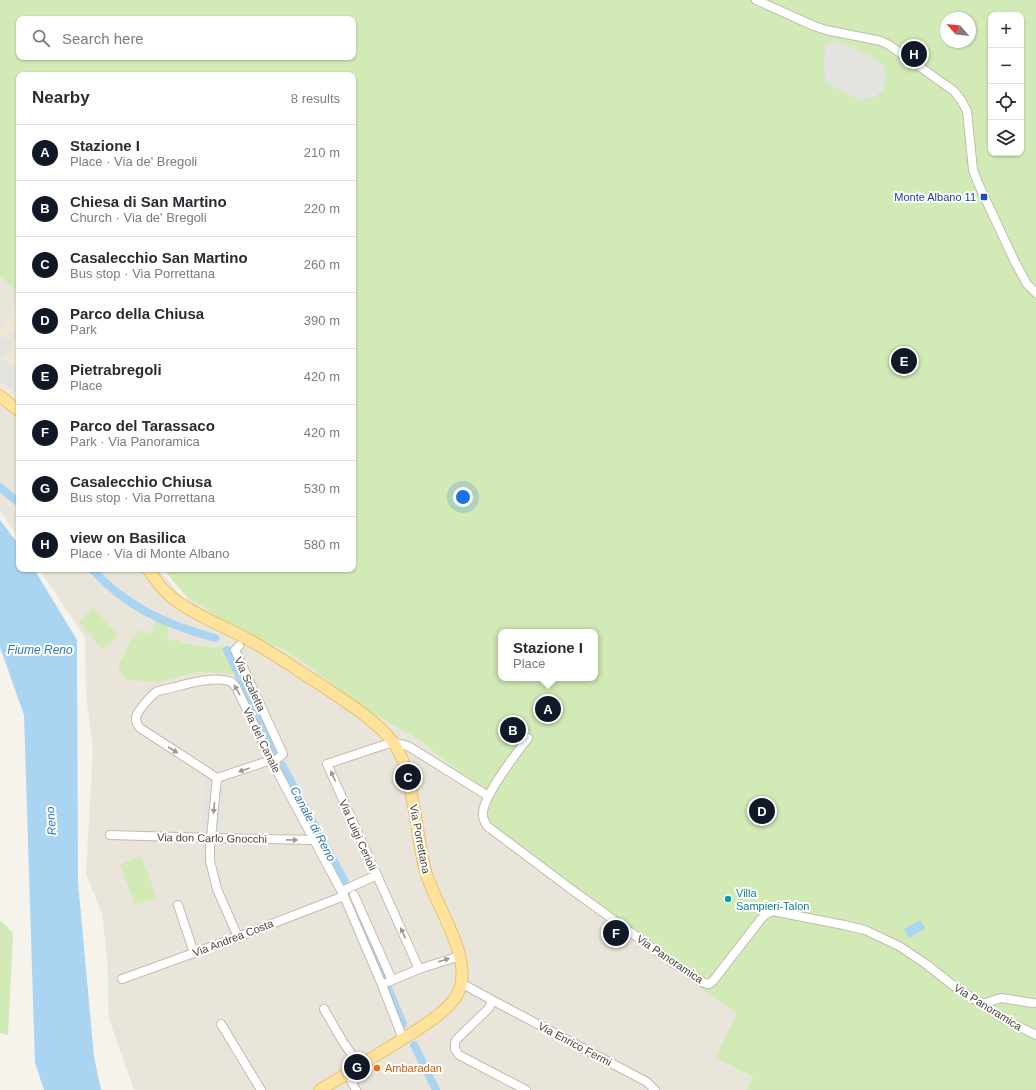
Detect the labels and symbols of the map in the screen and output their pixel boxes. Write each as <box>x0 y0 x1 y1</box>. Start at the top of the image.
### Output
north arrow <box>940 12 976 48</box>
pin: H <box>901 39 927 69</box>
place label: Monte Albano 11 <box>894 191 976 203</box>
marker: Monte Albano 11 <box>979 192 989 202</box>
pin: E <box>891 346 917 376</box>
your location <box>453 487 473 507</box>
water label: Fiume Reno <box>7 643 73 657</box>
street label: Via Scaletta <box>232 655 268 714</box>
one-way arrow <box>234 684 240 696</box>
pin: A <box>535 694 561 724</box>
street label: Via del Canale <box>241 705 283 775</box>
pin: B <box>500 715 526 745</box>
one-way arrow <box>167 746 179 753</box>
pin: C <box>395 762 421 792</box>
one-way arrow <box>238 767 250 773</box>
one-way arrow <box>329 770 335 782</box>
water label: Canale di Reno <box>287 784 339 864</box>
pin: D <box>749 796 775 826</box>
street label: Via Luigi Cerioli <box>337 798 379 872</box>
one-way arrow <box>211 802 217 814</box>
street label: Via Porrettana <box>407 803 433 875</box>
water label: Reno <box>43 806 59 836</box>
street label: Via don Carlo Gnocchi <box>157 831 267 845</box>
one-way arrow <box>286 837 299 843</box>
place label: Villa Sampieri-Talon <box>736 887 809 912</box>
marker: Villa Sampieri-Talon <box>723 894 733 904</box>
street label: Via Andrea Costa <box>191 917 276 959</box>
pin: F <box>603 918 629 948</box>
one-way arrow <box>400 928 406 939</box>
street label: Via Panoramica <box>635 932 706 986</box>
one-way arrow <box>439 957 451 963</box>
street label: Via Panoramica <box>952 981 1025 1033</box>
street label: Via Enrico Fermi <box>536 1020 614 1068</box>
pin: G <box>344 1052 370 1082</box>
place label: Ambaradan <box>385 1062 442 1074</box>
marker: Ambaradan <box>372 1063 382 1073</box>

